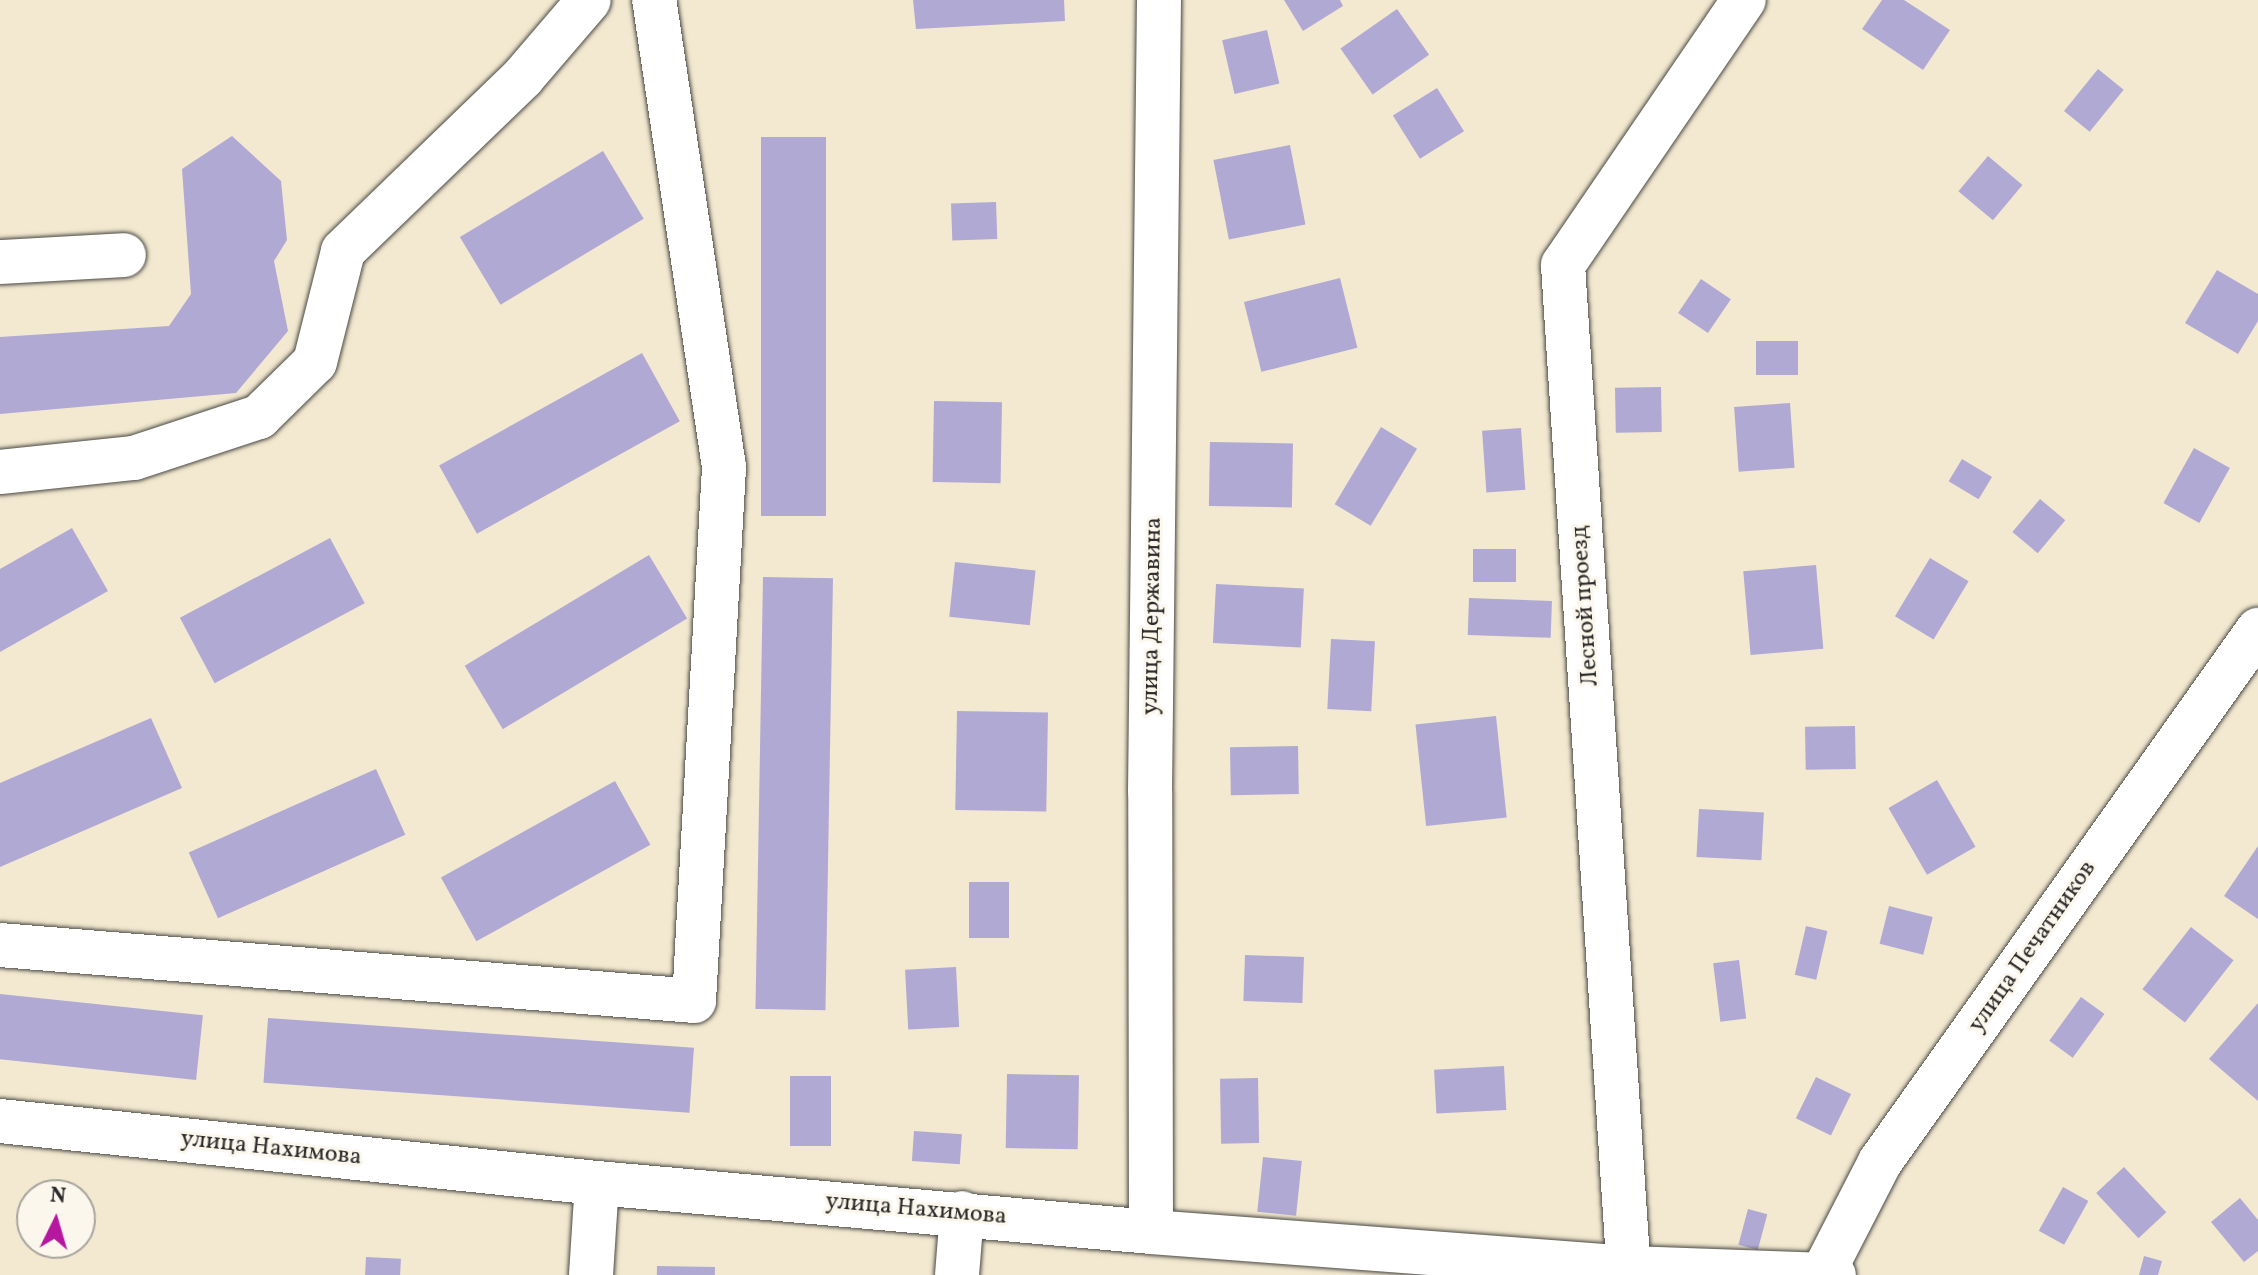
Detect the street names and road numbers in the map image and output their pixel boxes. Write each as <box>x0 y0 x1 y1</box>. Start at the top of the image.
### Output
street label: улица Державина <box>1137 517 1169 715</box>
street label: Лесной проезд <box>1566 525 1606 687</box>
street label: улица Печатников <box>1963 856 2103 1038</box>
street label: улица Нахимова <box>179 1125 363 1173</box>
street label: улица Нахимова <box>824 1188 1008 1232</box>

